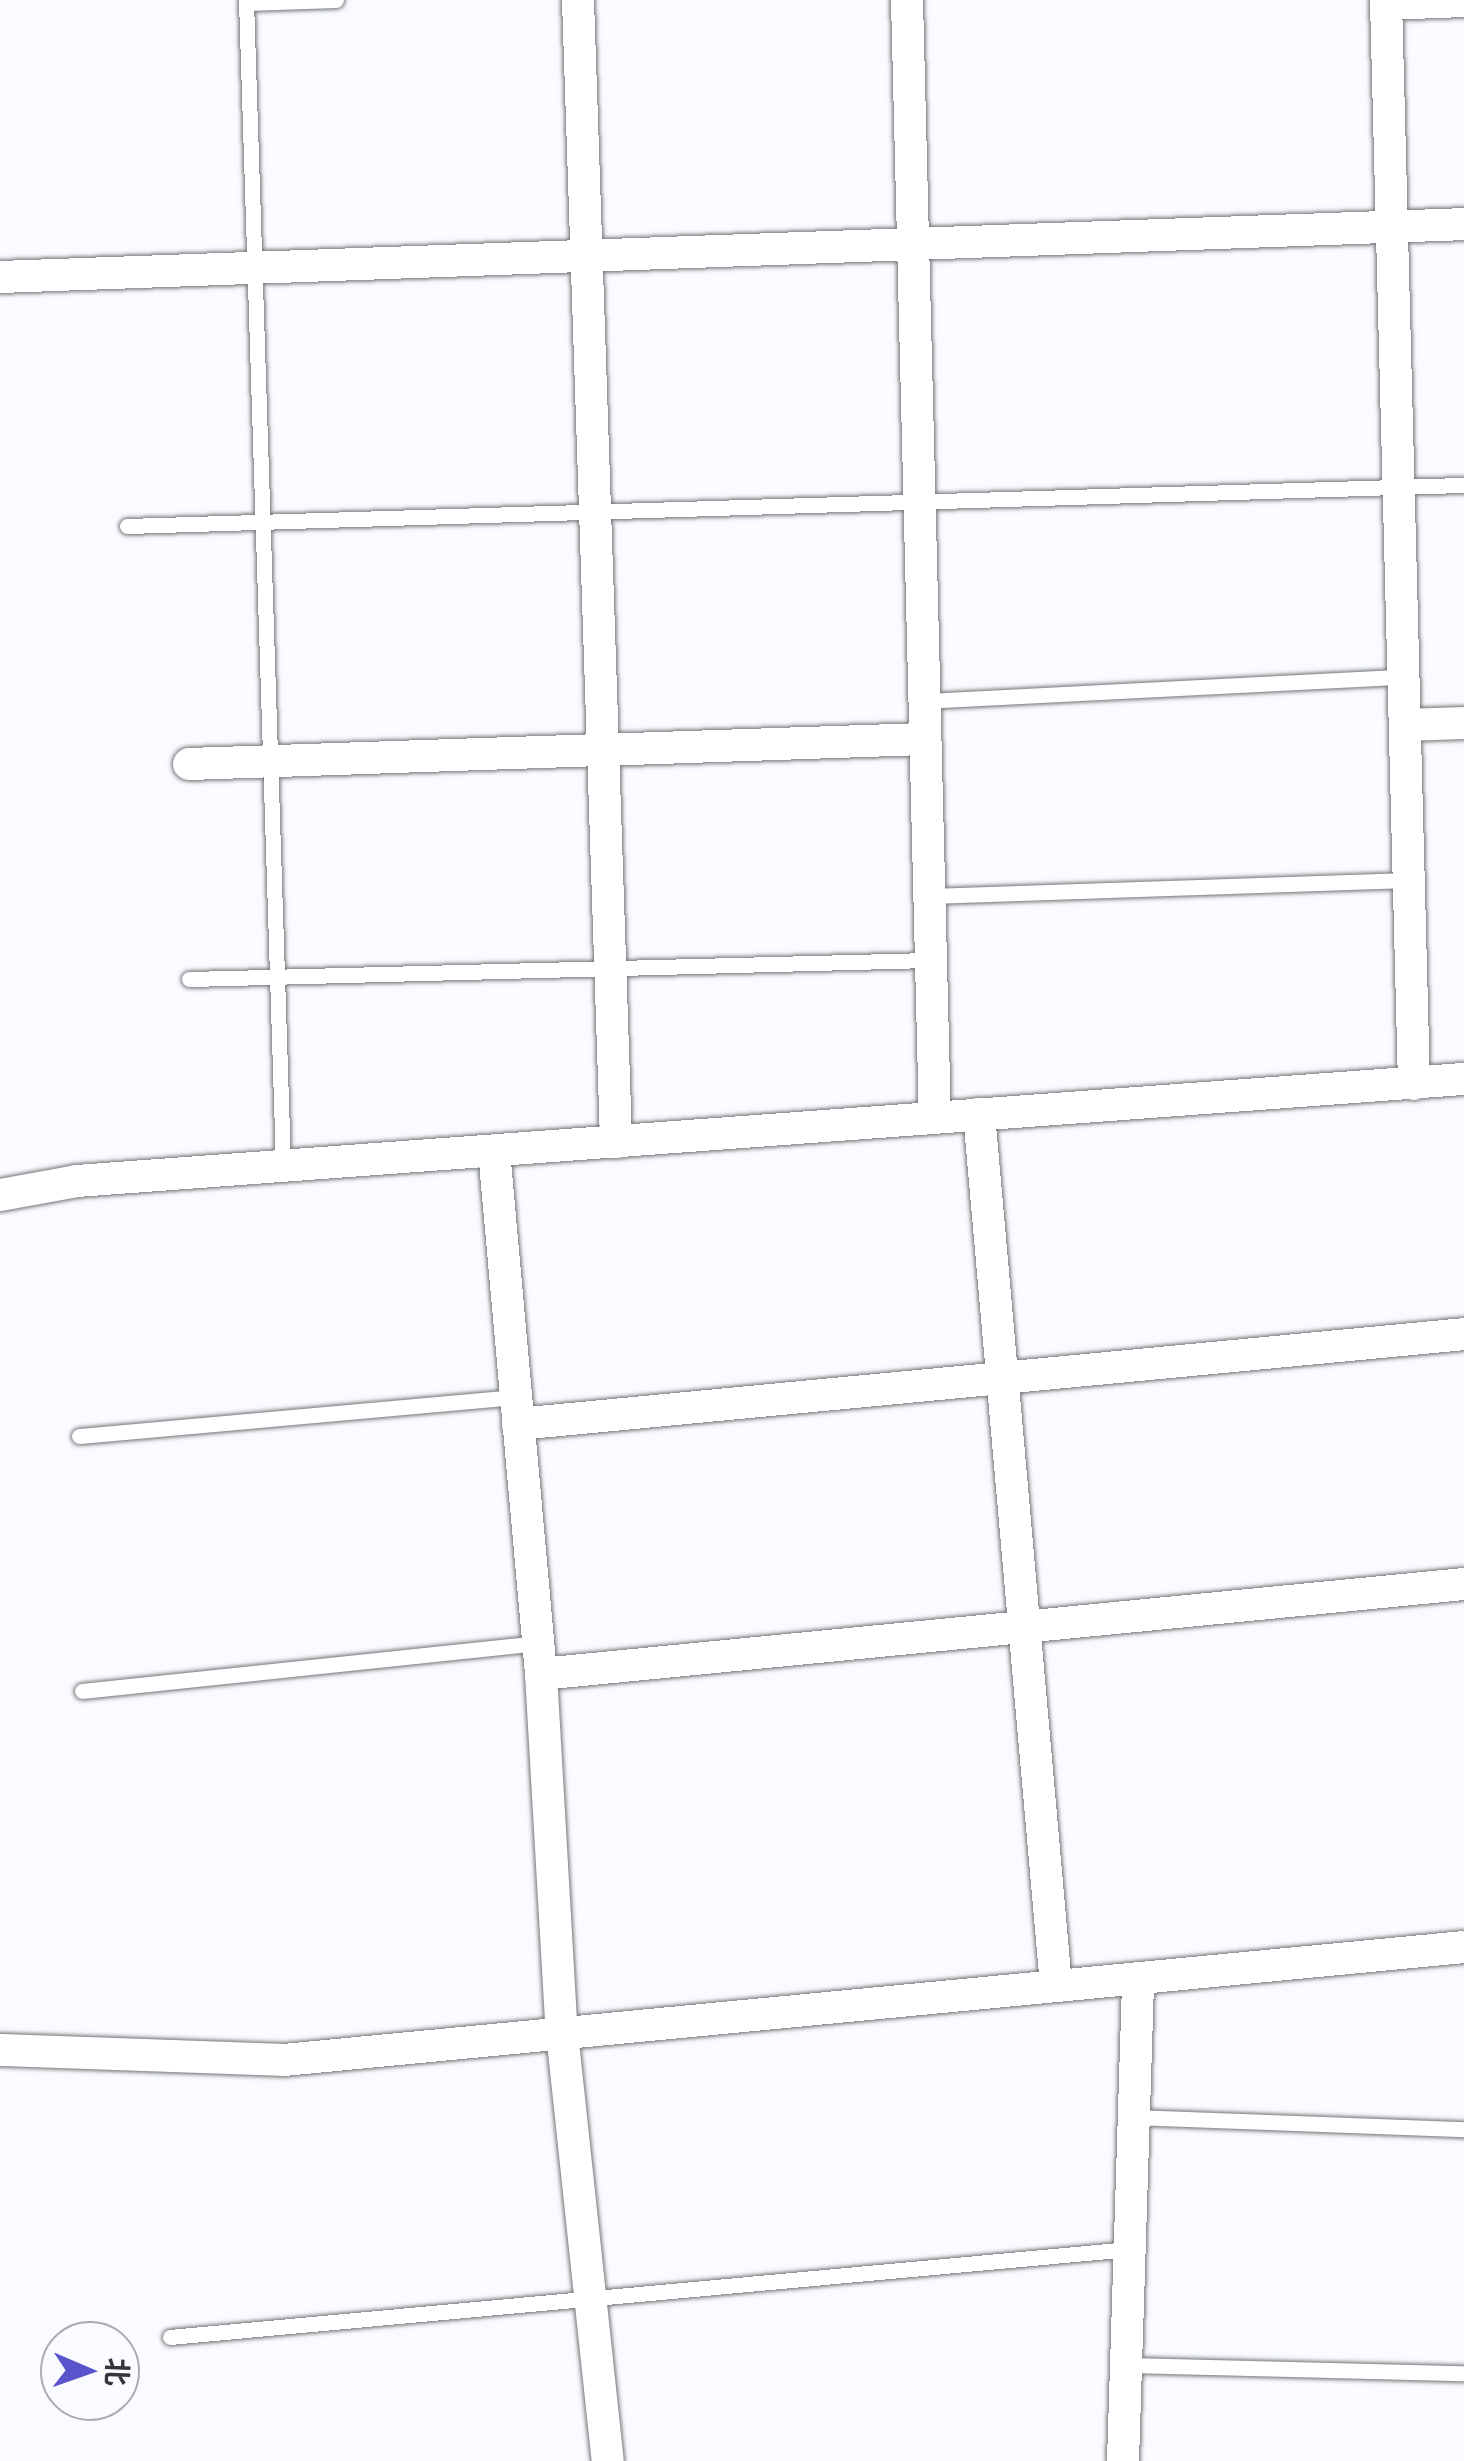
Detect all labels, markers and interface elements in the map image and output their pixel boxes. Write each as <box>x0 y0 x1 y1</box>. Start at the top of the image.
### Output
north arrow <box>40 2321 140 2421</box>
text: 北 <box>101 2357 135 2387</box>

